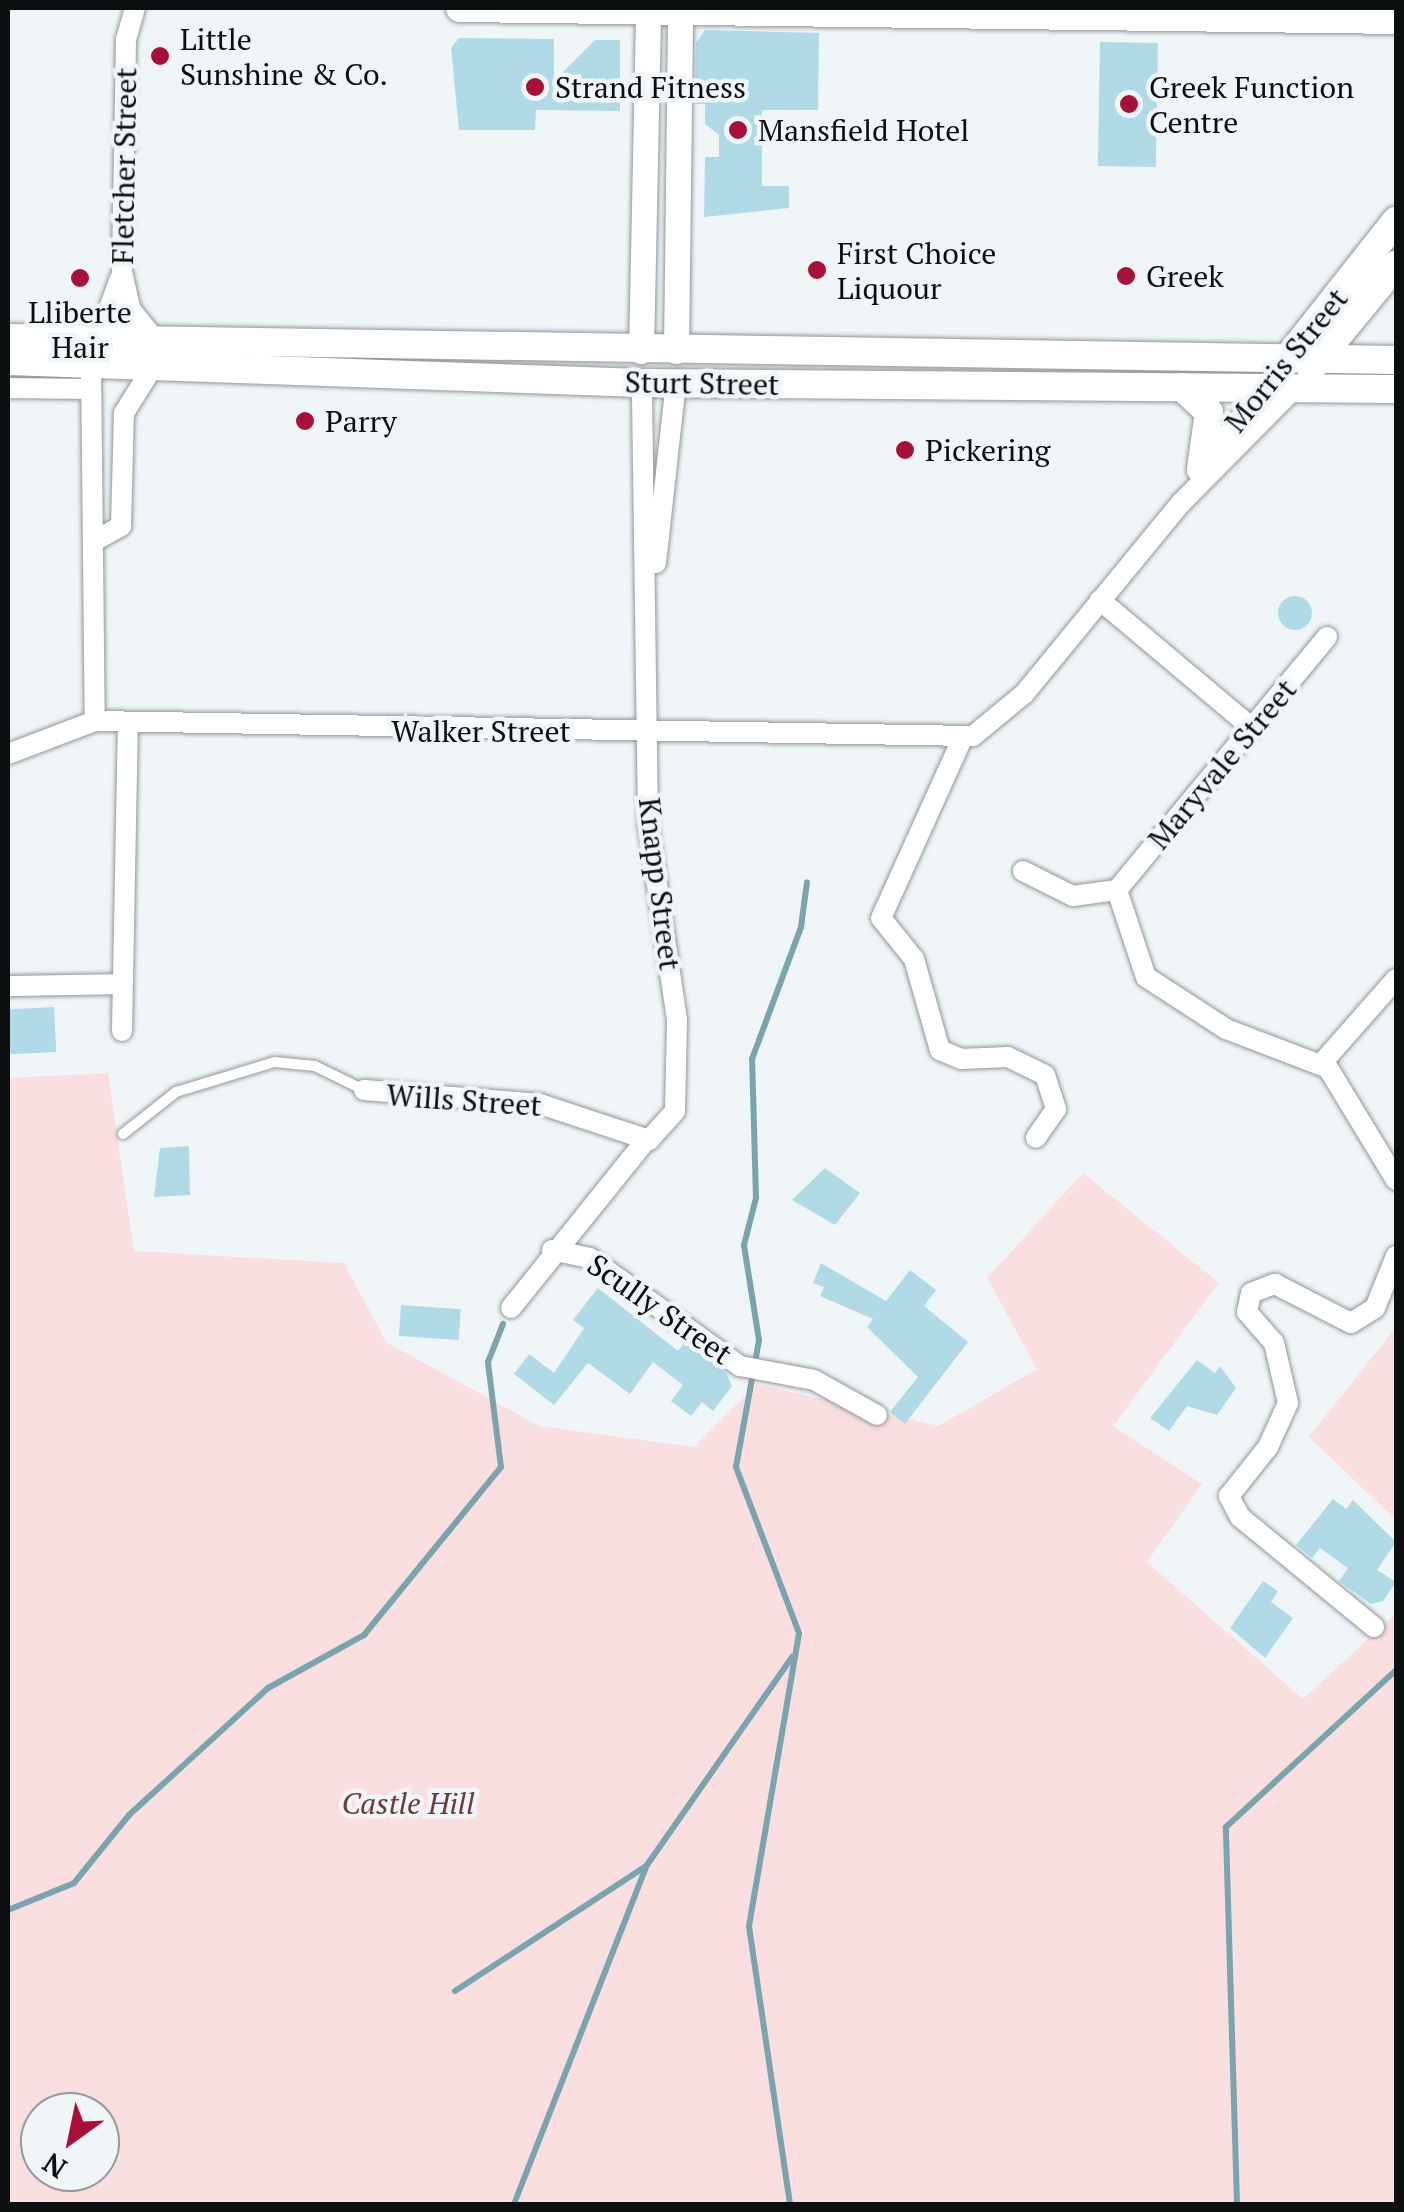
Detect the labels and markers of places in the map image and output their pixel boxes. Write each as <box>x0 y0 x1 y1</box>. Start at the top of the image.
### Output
place label: Little Sunshine & Co. <box>180 21 388 92</box>
marker: Little Sunshine & Co. <box>149 45 171 67</box>
place label: Strand Fitness <box>555 69 746 105</box>
place label: Greek Function Centre <box>1149 69 1354 140</box>
marker: Strand Fitness <box>524 76 546 98</box>
marker: Greek Function Centre <box>1118 93 1140 115</box>
place label: Mansfield Hotel <box>758 112 969 148</box>
marker: Mansfield Hotel <box>727 119 749 141</box>
place label: First Choice Liquour <box>837 235 996 306</box>
place label: Greek <box>1146 258 1224 294</box>
marker: First Choice Liquour <box>806 259 828 281</box>
marker: Greek <box>1115 265 1137 287</box>
marker: Lliberte Hair <box>69 267 91 289</box>
place label: Lliberte Hair <box>28 294 132 364</box>
place label: Parry <box>325 403 397 439</box>
marker: Parry <box>294 410 316 432</box>
place label: Pickering <box>925 432 1050 468</box>
marker: Pickering <box>894 439 916 461</box>

